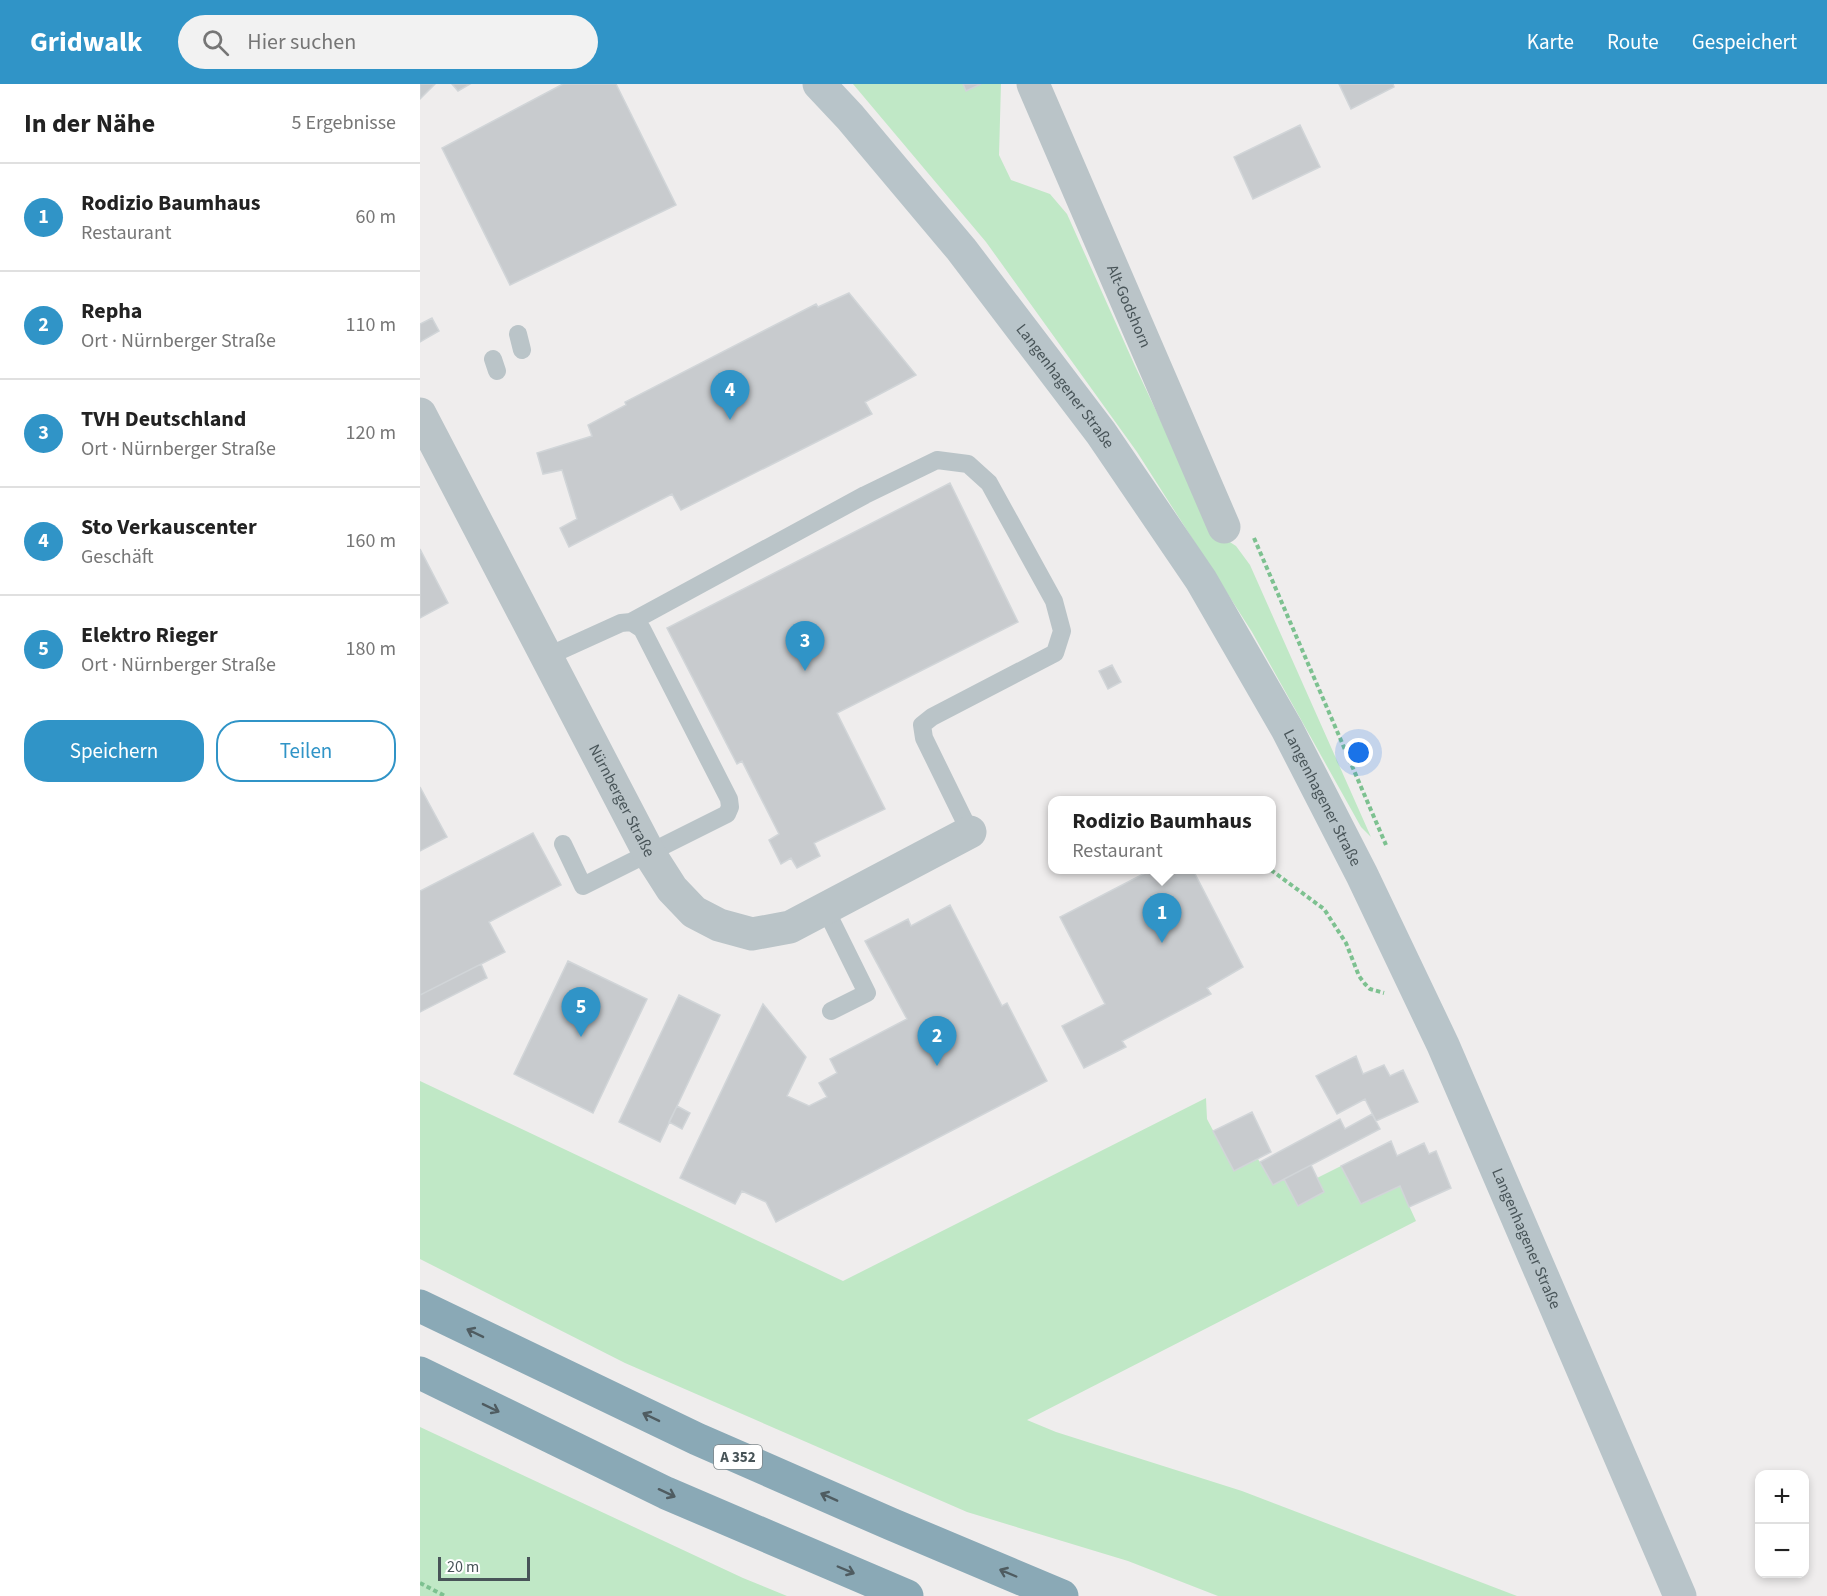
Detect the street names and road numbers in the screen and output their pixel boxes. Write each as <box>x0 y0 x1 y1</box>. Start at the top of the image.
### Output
street label: Alt-Godshorn <box>1101 261 1156 351</box>
street label: Langenhagener Straße <box>1011 319 1120 453</box>
street label: Langenhagener Straße <box>1278 725 1367 870</box>
street label: Nürnberger Straße <box>583 740 660 861</box>
street label: Langenhagener Straße <box>1486 1165 1566 1313</box>
road number: A 352 <box>714 1445 762 1469</box>

